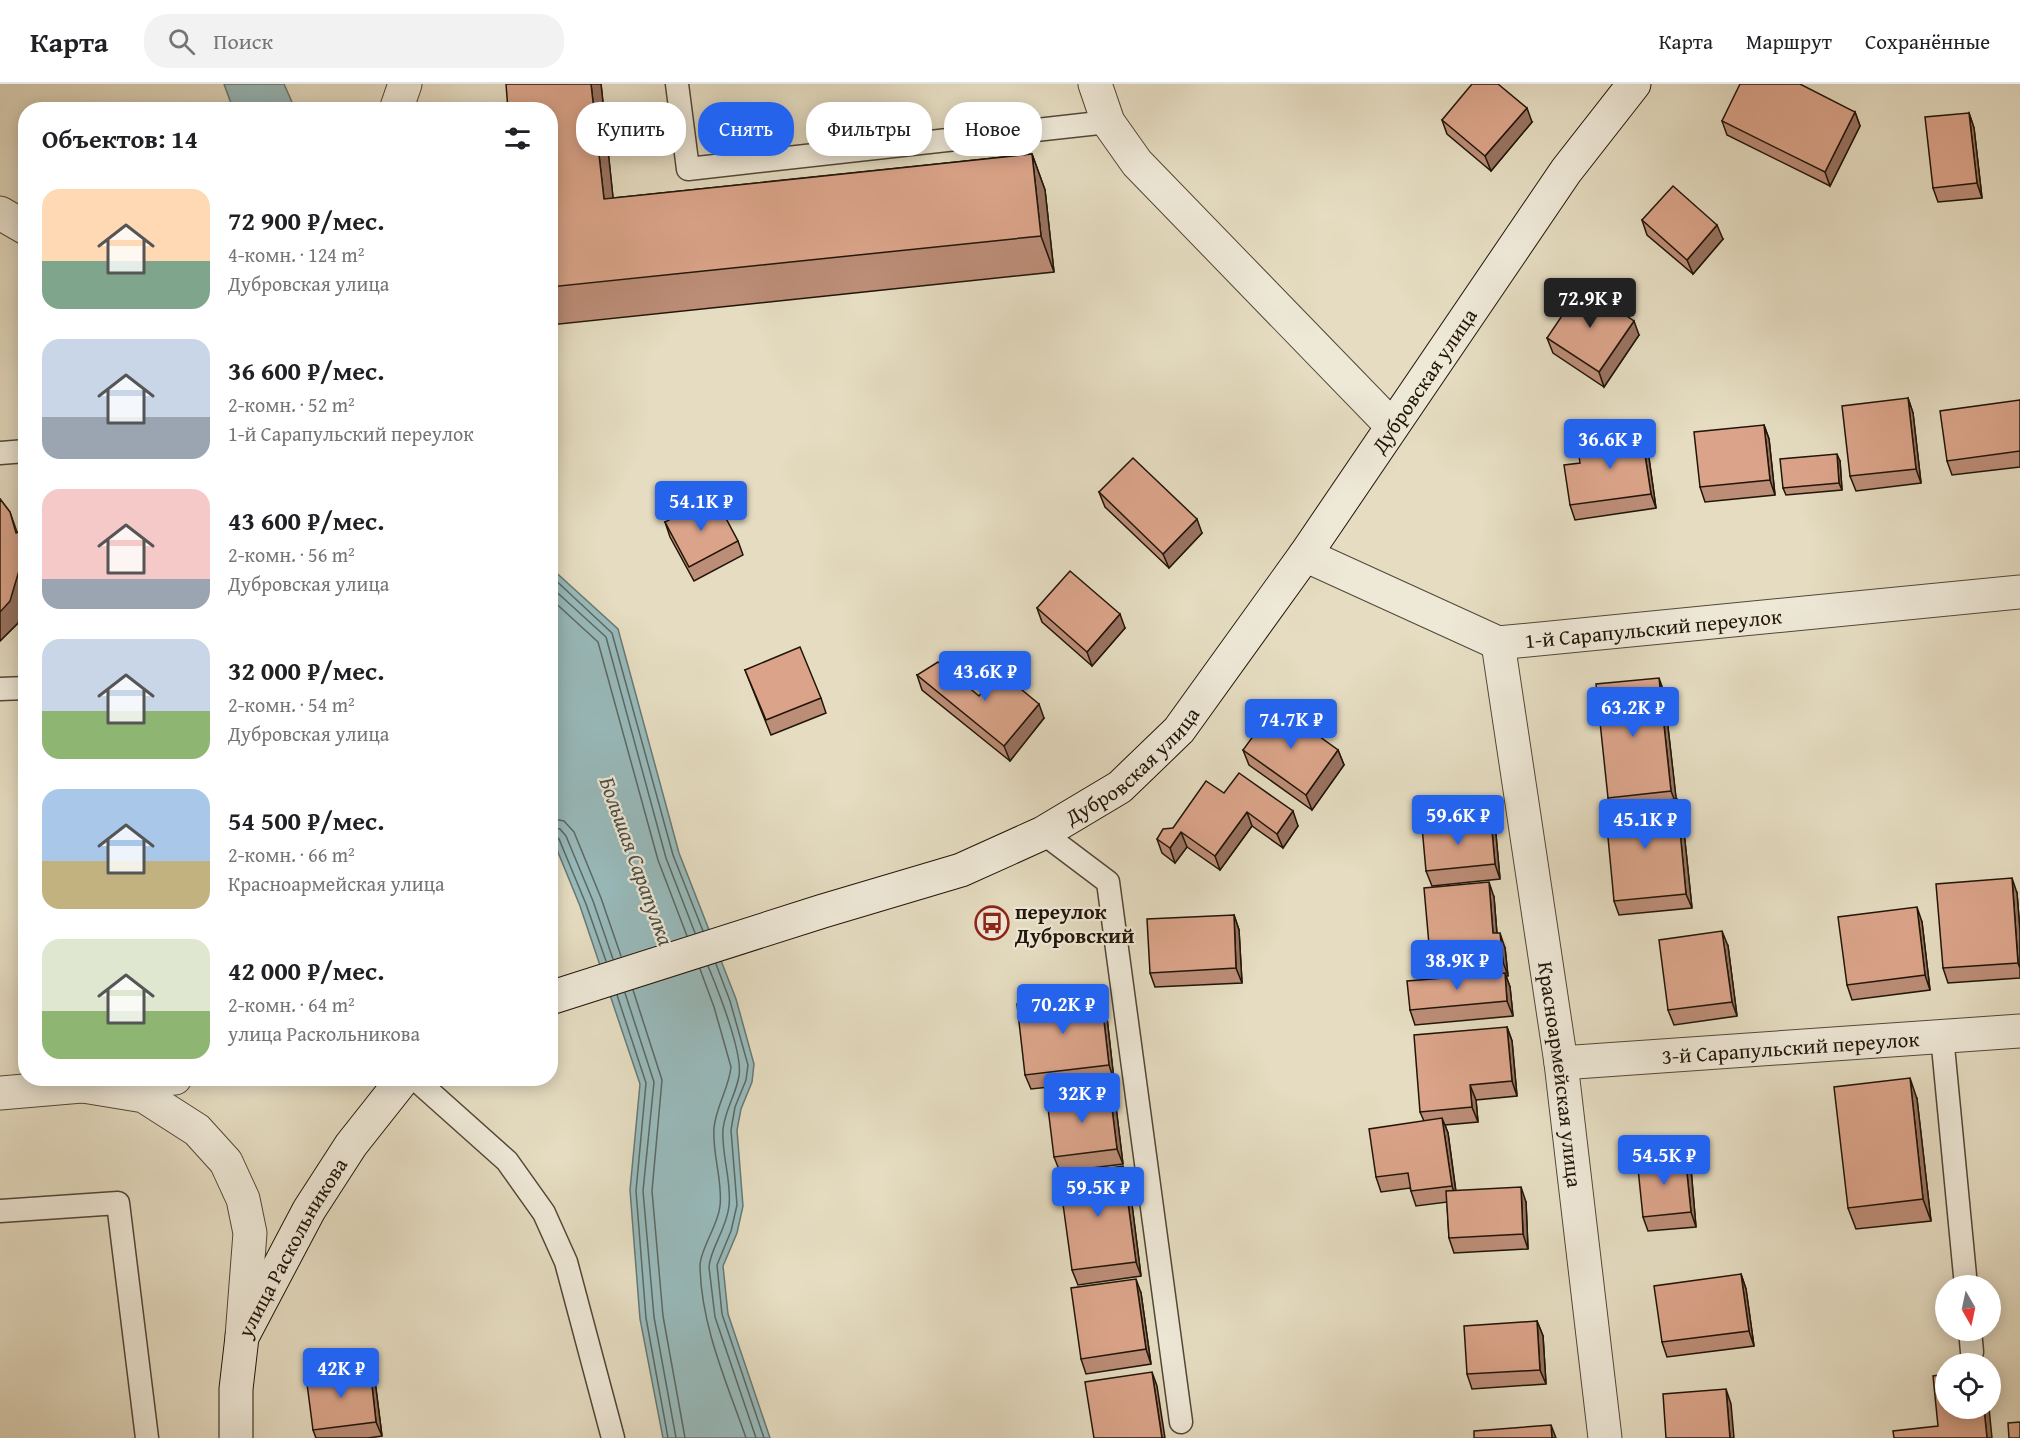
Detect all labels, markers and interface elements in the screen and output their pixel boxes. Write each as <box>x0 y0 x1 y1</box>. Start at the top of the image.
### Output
search box <box>144 14 564 68</box>
text: Карта <box>30 21 108 62</box>
icon: search <box>165 25 198 58</box>
text: Поиск <box>213 25 273 57</box>
text: Карта <box>1659 26 1713 57</box>
text: Маршрут <box>1746 26 1832 57</box>
text: Сохранённые <box>1865 26 1990 57</box>
chip: Купить <box>576 102 686 156</box>
chip: Снять <box>698 102 794 156</box>
chip: Фильтры <box>806 102 932 156</box>
chip: Новое <box>944 102 1042 156</box>
text: Объектов: 14 <box>42 119 198 158</box>
icon: filters <box>501 122 534 155</box>
text: 72 900 ₽/мес. <box>228 201 384 240</box>
icon: home <box>90 213 162 285</box>
text: 4-комн. · 124 m² <box>228 240 364 269</box>
text: Дубровская улица <box>228 269 389 298</box>
pin: 72.9K ₽ <box>1535 278 1645 329</box>
text: 72.9K ₽ <box>1558 283 1622 312</box>
street label: Дубровская улица <box>1363 302 1484 460</box>
text: 36 600 ₽/мес. <box>228 351 384 390</box>
icon: home <box>90 363 162 435</box>
text: 2-комн. · 52 m² <box>228 390 355 419</box>
text: 1-й Сарапульский переулок <box>228 419 474 448</box>
pin: 36.6K ₽ <box>1555 419 1665 470</box>
text: 36.6K ₽ <box>1578 424 1642 453</box>
pin: 54.1K ₽ <box>646 481 756 532</box>
text: 54.1K ₽ <box>669 486 733 515</box>
text: 43 600 ₽/мес. <box>228 501 384 540</box>
icon: home <box>90 513 162 585</box>
text: 2-комн. · 56 m² <box>228 540 355 569</box>
text: Дубровская улица <box>228 569 389 598</box>
street label: 1-й Сарапульский переулок <box>1523 600 1783 656</box>
text: 32 000 ₽/мес. <box>228 651 384 690</box>
pin: 43.6K ₽ <box>930 651 1040 702</box>
text: 43.6K ₽ <box>953 656 1017 685</box>
icon: home <box>90 663 162 735</box>
pin: 63.2K ₽ <box>1578 687 1688 738</box>
text: 2-комн. · 54 m² <box>228 690 355 719</box>
text: 63.2K ₽ <box>1601 692 1665 721</box>
pin: 74.7K ₽ <box>1236 699 1346 750</box>
street label: Дубровская улица <box>1058 700 1207 833</box>
text: 74.7K ₽ <box>1259 704 1323 733</box>
text: Дубровская улица <box>228 719 389 748</box>
water label: Большая Сарапулка <box>592 772 682 950</box>
pin: 59.6K ₽ <box>1403 795 1513 846</box>
pin: 45.1K ₽ <box>1590 799 1700 850</box>
text: 59.6K ₽ <box>1426 800 1490 829</box>
text: 54 500 ₽/мес. <box>228 801 384 840</box>
text: 45.1K ₽ <box>1613 804 1677 833</box>
icon: home <box>90 813 162 885</box>
text: 2-комн. · 66 m² <box>228 840 355 869</box>
text: Красноармейская улица <box>228 869 445 898</box>
place label: переулок Дубровский <box>1014 896 1134 951</box>
bus stop icon: переулок Дубровский <box>974 905 1010 941</box>
pin: 38.9K ₽ <box>1402 940 1512 991</box>
text: 38.9K ₽ <box>1425 945 1489 974</box>
text: 42 000 ₽/мес. <box>228 951 384 990</box>
street label: Красноармейская улица <box>1530 959 1591 1189</box>
icon: home <box>90 963 162 1035</box>
pin: 70.2K ₽ <box>1008 984 1118 1035</box>
text: 70.2K ₽ <box>1031 989 1095 1018</box>
text: 2-комн. · 64 m² <box>228 990 355 1019</box>
text: улица Раскольникова <box>228 1019 420 1048</box>
street label: 3-й Сарапульский переулок <box>1661 1023 1920 1071</box>
pin: 32K ₽ <box>1040 1073 1124 1124</box>
text: 32K ₽ <box>1058 1078 1106 1107</box>
pin: 54.5K ₽ <box>1609 1135 1719 1186</box>
text: 54.5K ₽ <box>1632 1140 1696 1169</box>
street label: улица Раскольникова <box>229 1151 355 1344</box>
pin: 59.5K ₽ <box>1043 1167 1153 1218</box>
text: 59.5K ₽ <box>1066 1172 1130 1201</box>
north arrow <box>1935 1275 2001 1341</box>
map controls <box>1935 1275 2001 1419</box>
pin: 42K ₽ <box>299 1348 383 1399</box>
text: 42K ₽ <box>317 1353 365 1382</box>
button: locate <box>1935 1353 2001 1419</box>

